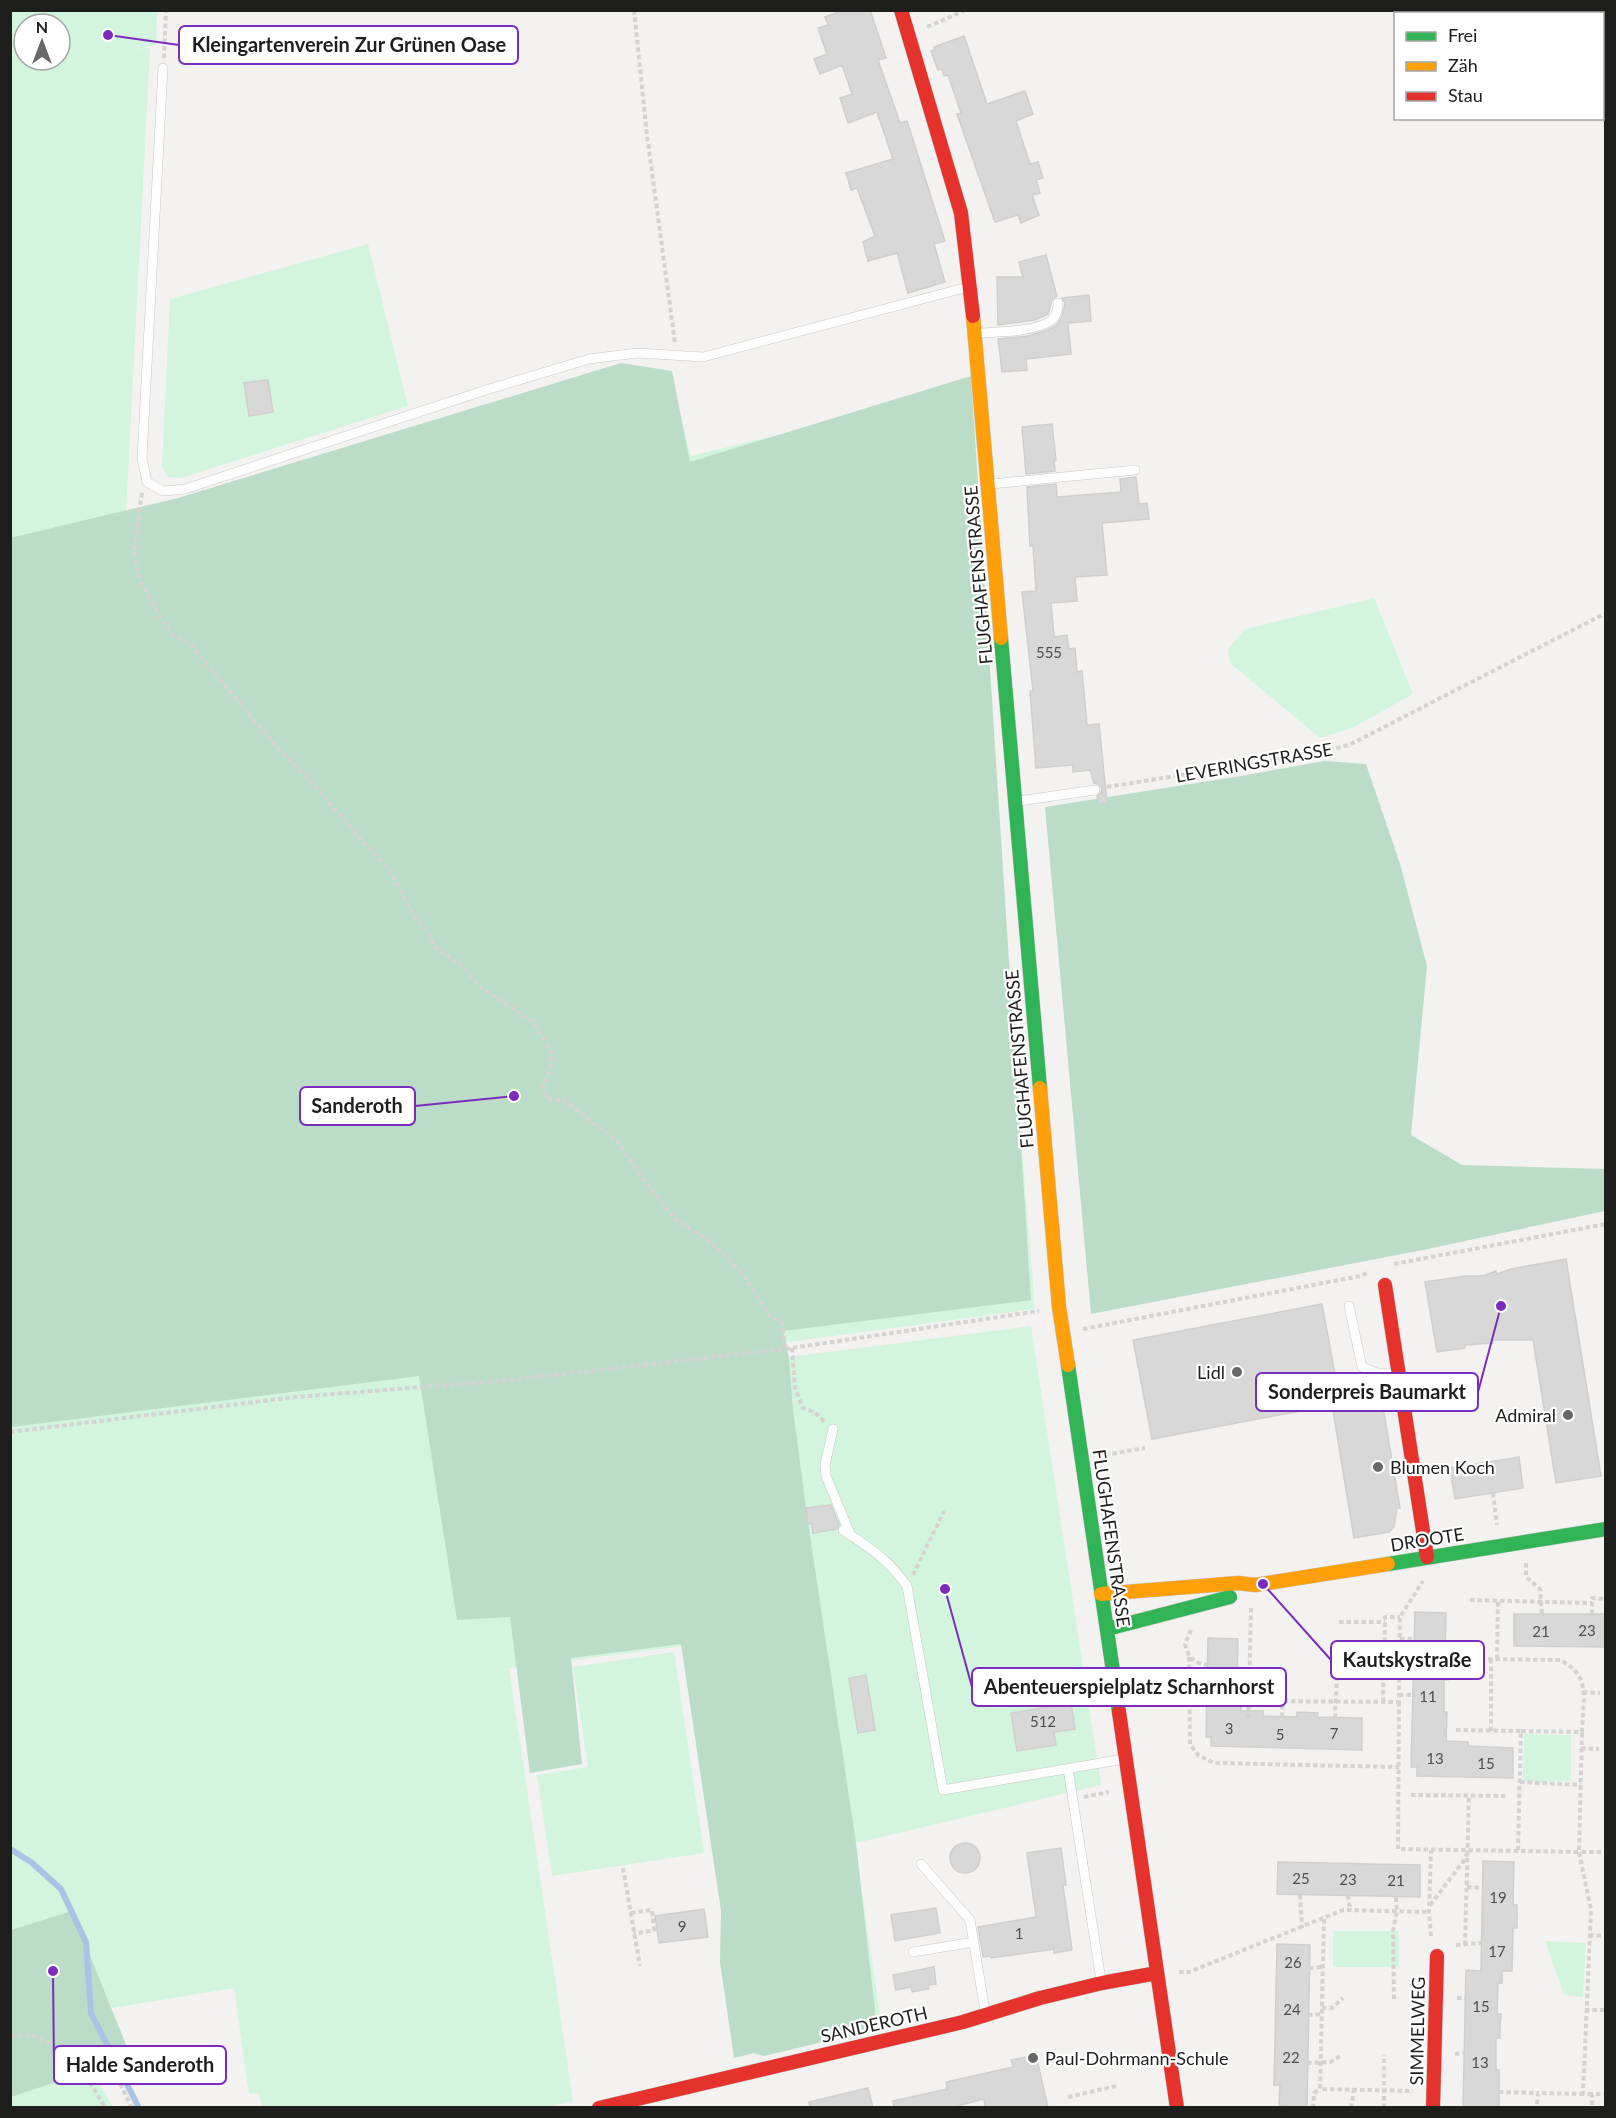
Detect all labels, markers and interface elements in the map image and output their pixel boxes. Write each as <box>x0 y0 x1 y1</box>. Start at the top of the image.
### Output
north arrow <box>12 12 72 72</box>
legend <box>1394 12 1604 120</box>
text: N <box>36 17 48 36</box>
text: Frei <box>1448 24 1477 46</box>
callout: Kleingartenverein Zur Grünen Oase <box>179 26 518 64</box>
text: Kleingartenverein Zur Grünen Oase <box>192 32 507 56</box>
text: Zäh <box>1448 54 1478 76</box>
text: Stau <box>1448 84 1483 106</box>
street label: FLUGHAFENSTRASSE <box>959 485 997 665</box>
house number: 555 <box>1036 643 1062 661</box>
street label: LEVERINGSTRASSE <box>1174 737 1334 787</box>
street label: FLUGHAFENSTRASSE <box>1000 969 1038 1149</box>
callout: Sanderoth <box>300 1087 415 1125</box>
text: Sanderoth <box>311 1093 403 1117</box>
place label: Lidl <box>1197 1361 1225 1383</box>
marker: Lidl <box>1230 1365 1244 1379</box>
callout: Sonderpreis Baumarkt <box>1256 1373 1478 1411</box>
text: Sonderpreis Baumarkt <box>1268 1379 1467 1403</box>
place label: Admiral <box>1495 1404 1556 1426</box>
marker: Admiral <box>1561 1408 1575 1422</box>
street label: FLUGHAFENSTRASSE <box>1089 1448 1135 1628</box>
place label: Blumen Koch <box>1390 1456 1495 1478</box>
marker: Blumen Koch <box>1371 1460 1385 1474</box>
street label: DROOTE <box>1389 1522 1465 1556</box>
house number: 23 <box>1578 1621 1596 1639</box>
house number: 21 <box>1532 1622 1550 1640</box>
callout: Kautskystraße <box>1331 1641 1484 1679</box>
text: Kautskystraße <box>1343 1647 1472 1671</box>
callout: Abenteuerspielplatz Scharnhorst <box>972 1668 1286 1706</box>
text: Abenteuerspielplatz Scharnhorst <box>983 1674 1275 1698</box>
house number: 11 <box>1419 1687 1437 1705</box>
house number: 512 <box>1030 1712 1056 1730</box>
house number: 3 <box>1225 1719 1233 1737</box>
house number: 7 <box>1330 1724 1339 1742</box>
house number: 5 <box>1276 1725 1284 1743</box>
house number: 13 <box>1426 1749 1444 1767</box>
house number: 15 <box>1477 1754 1495 1772</box>
house number: 25 <box>1292 1869 1310 1887</box>
house number: 23 <box>1339 1870 1357 1888</box>
house number: 21 <box>1387 1871 1405 1889</box>
house number: 19 <box>1489 1888 1507 1906</box>
house number: 9 <box>678 1917 686 1935</box>
house number: 1 <box>1015 1924 1023 1942</box>
house number: 17 <box>1488 1942 1506 1960</box>
house number: 26 <box>1284 1953 1302 1971</box>
street label: SIMMELWEG <box>1405 1977 1429 2085</box>
house number: 15 <box>1472 1997 1490 2015</box>
house number: 24 <box>1283 2000 1301 2018</box>
street label: SANDEROTH <box>818 2001 930 2047</box>
callout: Halde Sanderoth <box>54 2046 226 2084</box>
place label: Paul-Dohrmann-Schule <box>1045 2047 1228 2069</box>
house number: 22 <box>1282 2048 1300 2066</box>
marker: Paul-Dohrmann-Schule <box>1026 2051 1040 2065</box>
text: Halde Sanderoth <box>66 2052 214 2076</box>
house number: 13 <box>1471 2053 1489 2071</box>

